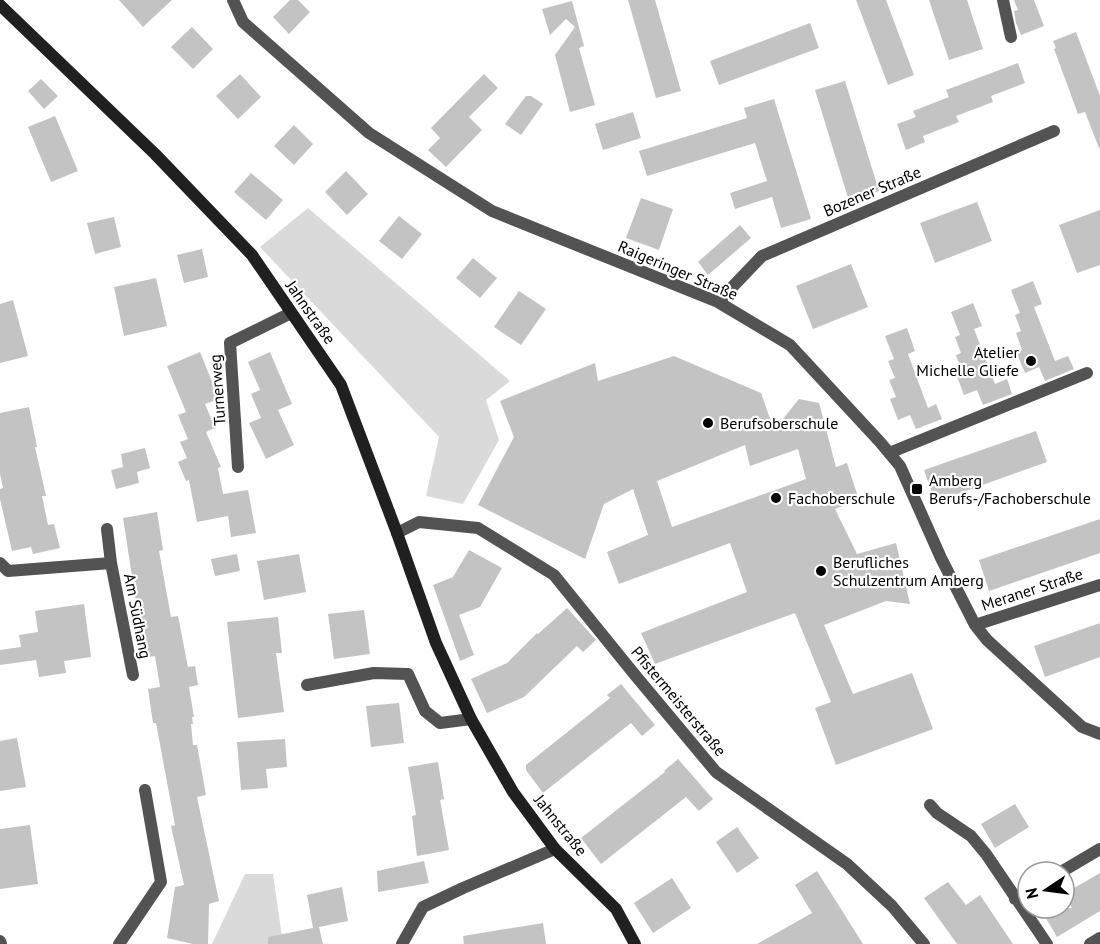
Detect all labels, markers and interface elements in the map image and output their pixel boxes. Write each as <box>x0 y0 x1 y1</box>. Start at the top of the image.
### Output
street label: Bozener Straße <box>820 161 924 221</box>
street label: Raigeringer Straße <box>615 236 741 304</box>
street label: Jahnstraße <box>281 275 340 348</box>
place label: Atelier Michelle Gliefe <box>916 342 1020 380</box>
street label: Turnerweg <box>205 354 229 426</box>
marker: Atelier Michelle Gliefe <box>1024 354 1038 368</box>
place label: Berufsoberschule <box>720 413 838 433</box>
marker: Berufsoberschule <box>701 416 715 430</box>
place label: Amberg Berufs-/Fachoberschule <box>929 470 1091 508</box>
marker: Amberg Berufs-/Fachoberschule <box>910 482 924 496</box>
place label: Fachoberschule <box>788 488 895 508</box>
marker: Fachoberschule <box>769 491 783 505</box>
place label: Berufliches Schulzentrum Amberg <box>833 552 984 590</box>
street label: Meraner Straße <box>979 563 1085 615</box>
marker: Berufliches Schulzentrum Amberg <box>814 564 828 578</box>
street label: Am Südhang <box>120 572 156 660</box>
street label: Pfistermeisterstraße <box>627 642 731 760</box>
street label: Jahnstraße <box>530 789 592 860</box>
north arrow <box>1016 860 1076 920</box>
text: N <box>1020 886 1042 901</box>

